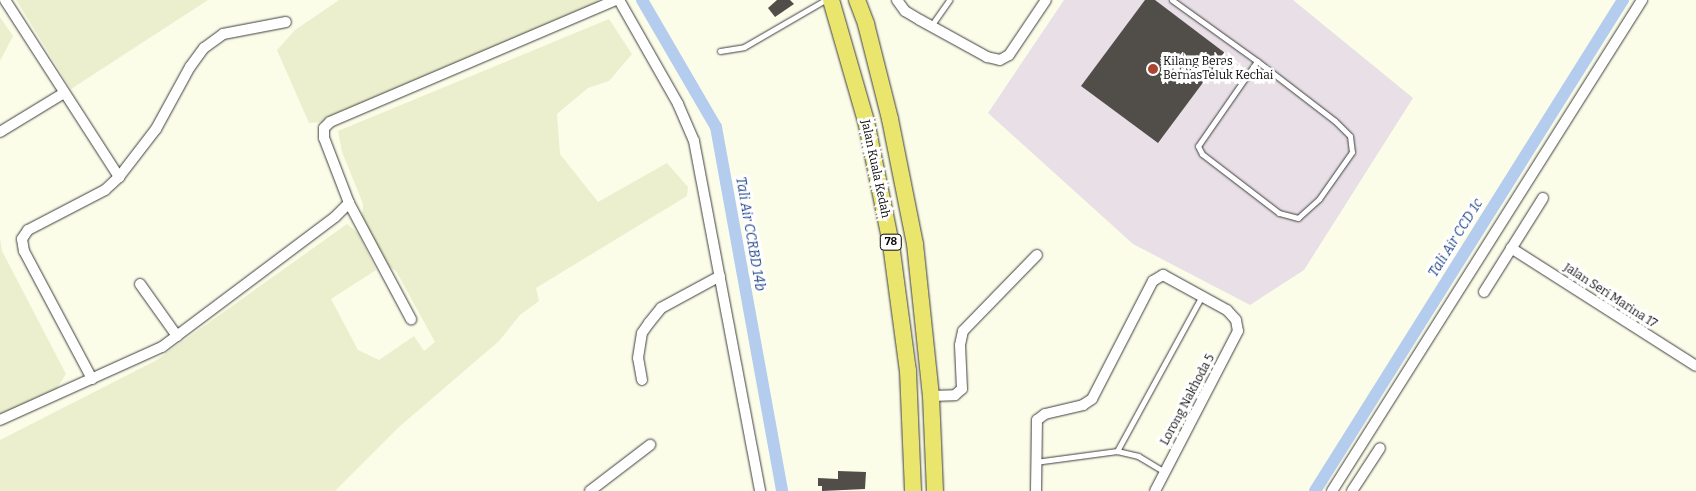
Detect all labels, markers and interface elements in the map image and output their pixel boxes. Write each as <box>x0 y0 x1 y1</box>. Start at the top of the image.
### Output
place label: Kilang Beras BernasTeluk Kechai <box>1163 55 1273 83</box>
marker: Kilang Beras BernasTeluk Kechai <box>1147 63 1159 75</box>
street label: Jalan Kuala Kedah <box>858 119 892 219</box>
water label: Tali Air CCRBD 14b <box>732 176 768 292</box>
water label: Tali Air CCD 1c <box>1425 196 1487 280</box>
road number: 78 <box>880 233 902 250</box>
street label: Jalan Seri Marina 17 <box>1561 261 1659 331</box>
street label: Lorong Nakhoda 5 <box>1158 352 1218 448</box>

